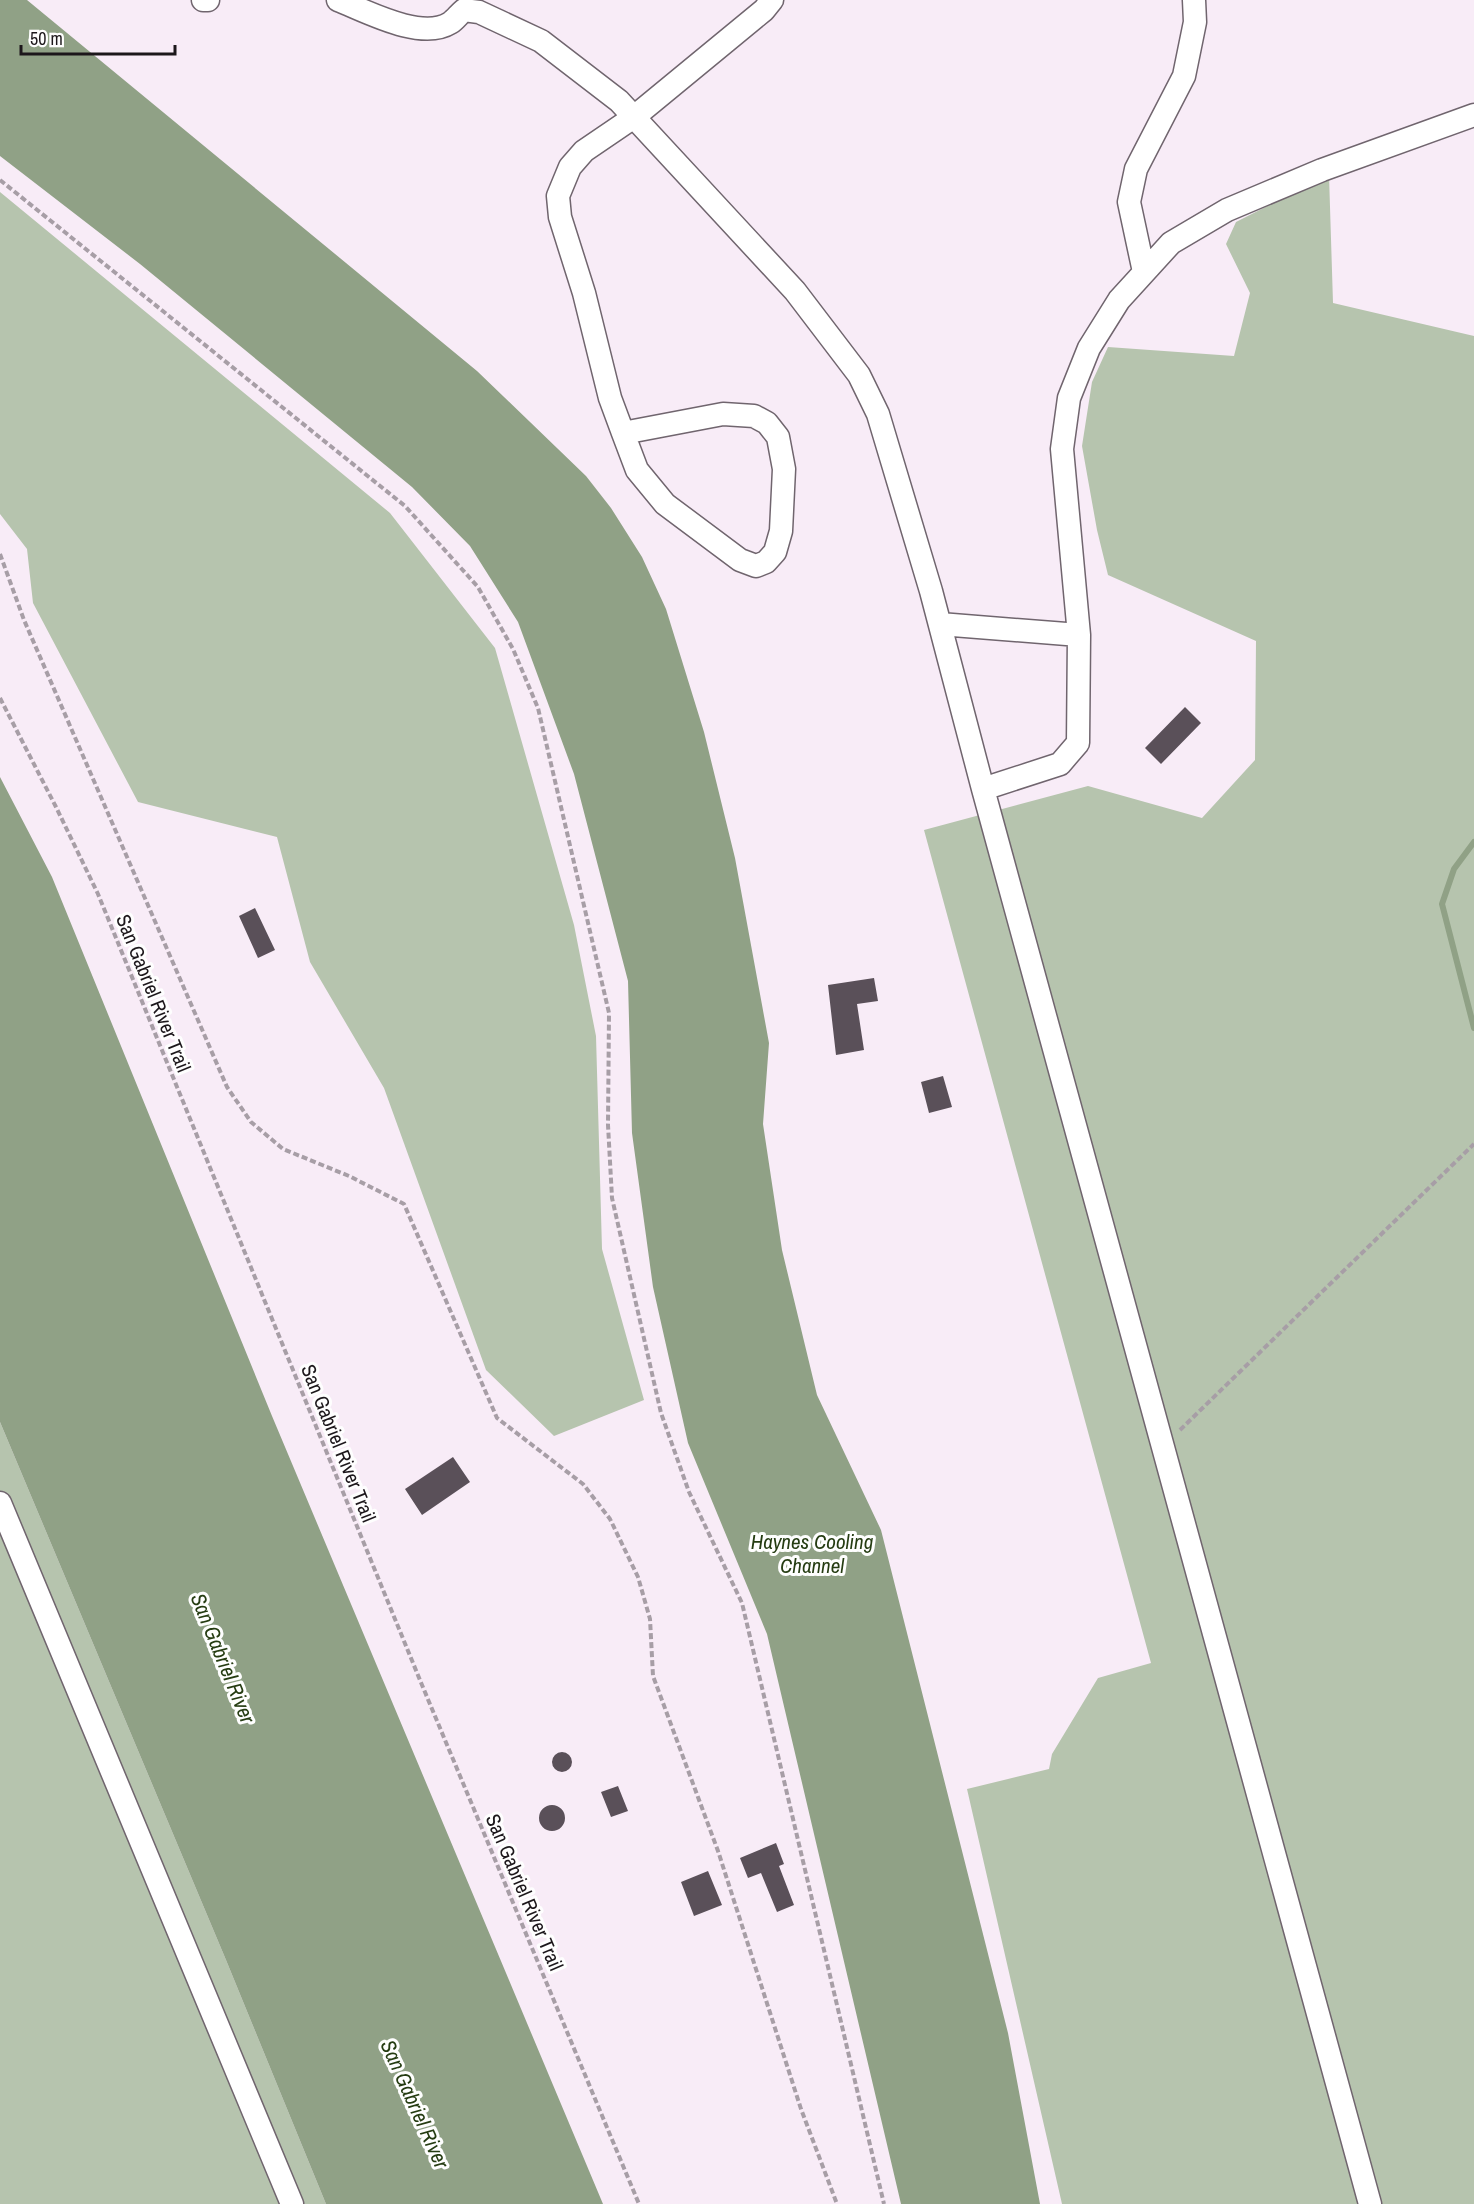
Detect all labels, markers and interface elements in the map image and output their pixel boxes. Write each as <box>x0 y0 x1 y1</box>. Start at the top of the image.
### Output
scale bar <box>21 18 176 56</box>
text: 50 m <box>30 26 63 51</box>
street label: San Gabriel River Trail <box>110 910 198 1076</box>
street label: San Gabriel River Trail <box>295 1360 383 1526</box>
water label: Haynes Cooling Channel <box>751 1527 874 1580</box>
water label: San Gabriel River <box>184 1589 263 1728</box>
street label: San Gabriel River Trail <box>480 1810 570 1974</box>
water label: San Gabriel River <box>374 2035 457 2174</box>

